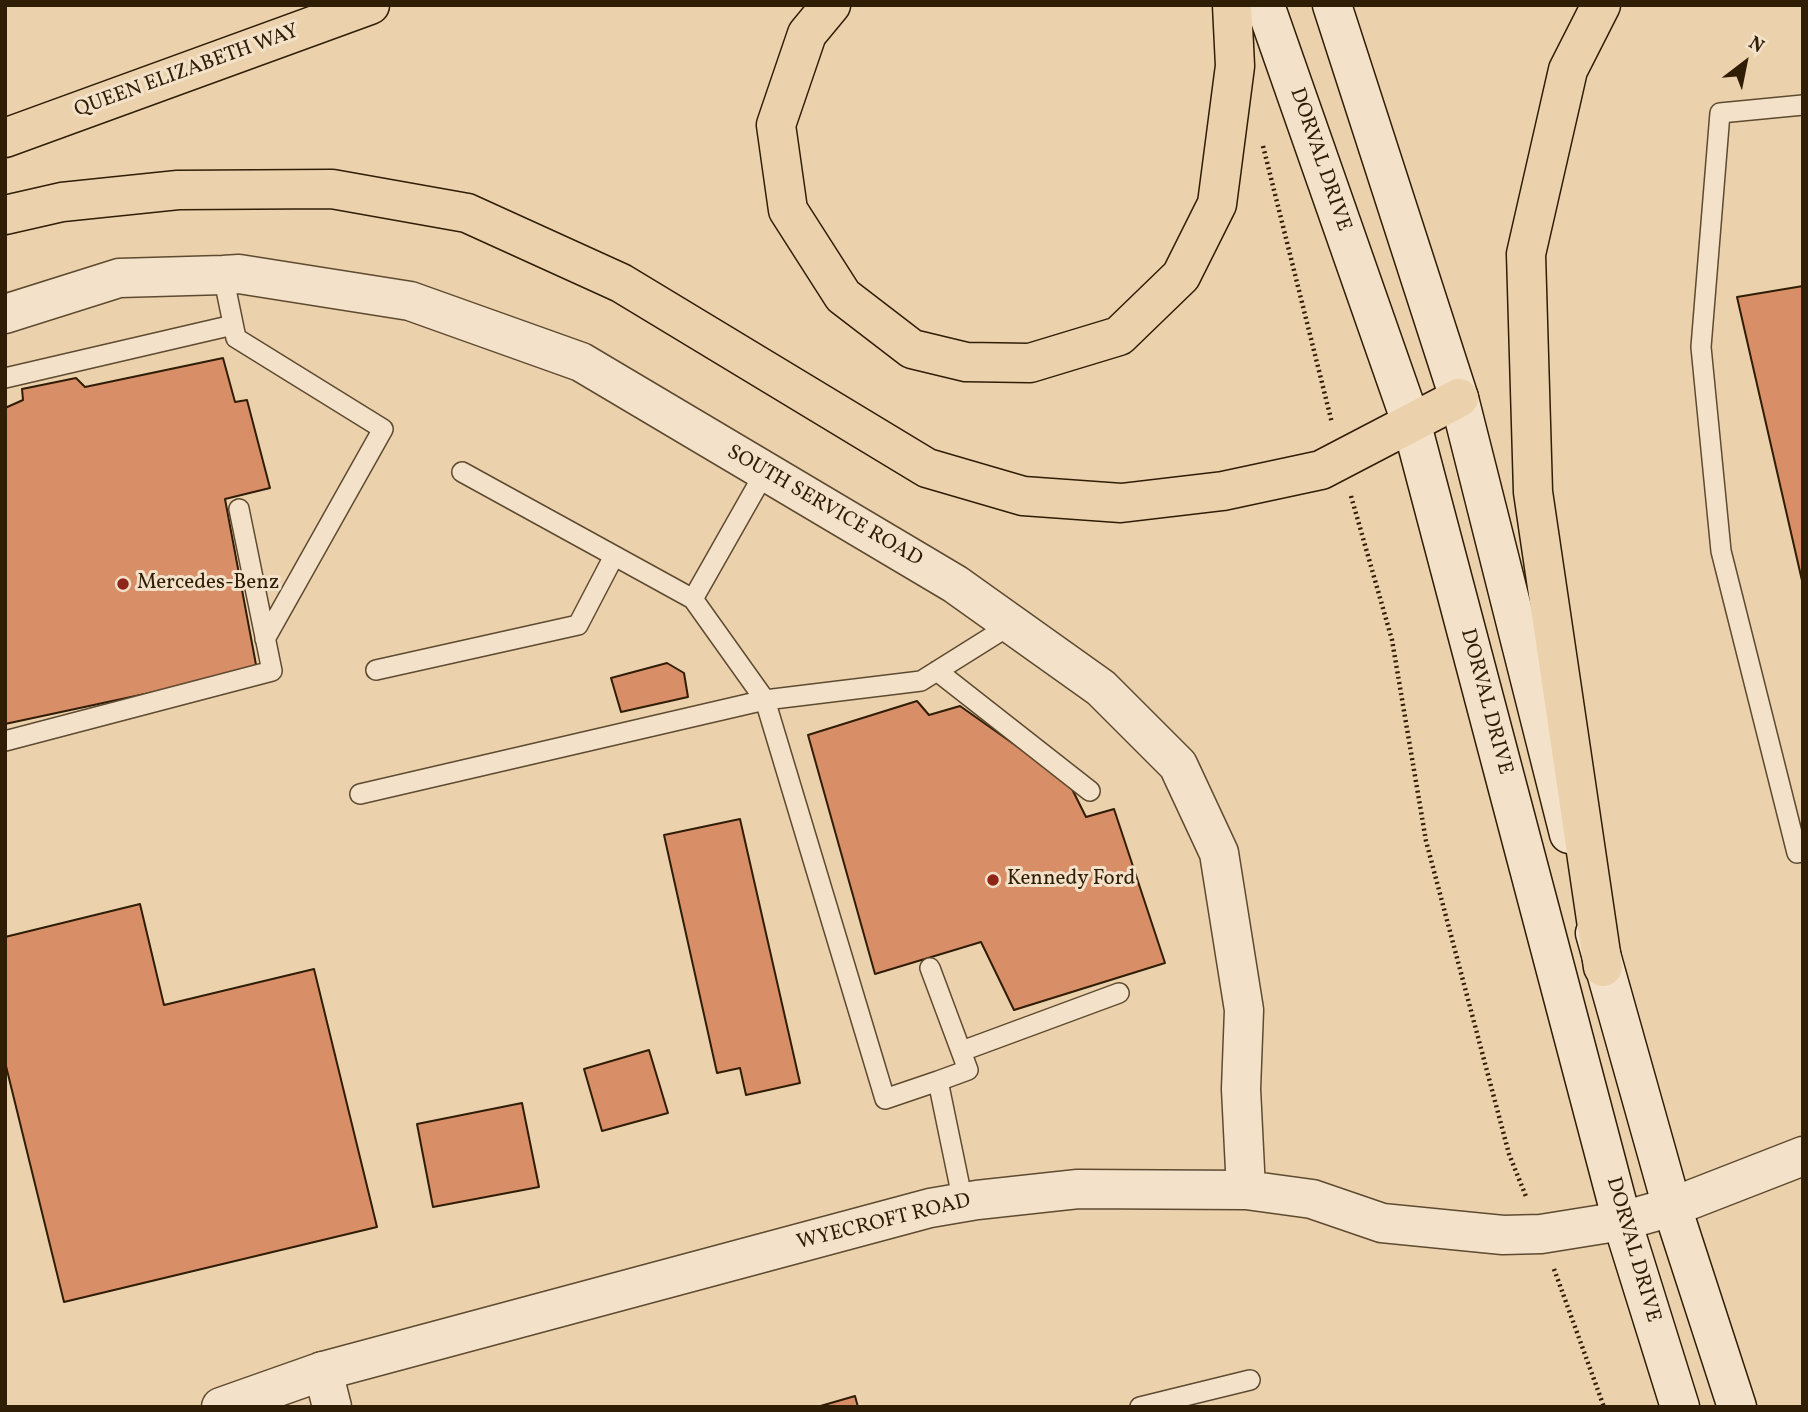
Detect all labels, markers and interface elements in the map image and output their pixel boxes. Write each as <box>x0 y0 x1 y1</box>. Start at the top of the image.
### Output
street label: QUEEN ELIZABETH WAY <box>71 20 303 124</box>
north arrow <box>1710 28 1780 98</box>
text: N <box>1743 31 1769 60</box>
street label: DORVAL DRIVE <box>1283 85 1355 235</box>
street label: SOUTH SERVICE ROAD <box>722 441 926 573</box>
place label: Mercedes-Benz <box>137 571 279 597</box>
marker: Mercedes-Benz <box>115 576 131 592</box>
street label: DORVAL DRIVE <box>1453 626 1517 778</box>
place label: Kennedy Ford <box>1007 867 1135 893</box>
marker: Kennedy Ford <box>985 872 1001 888</box>
street label: DORVAL DRIVE <box>1599 1174 1665 1326</box>
street label: WYECROFT ROAD <box>795 1189 973 1257</box>

